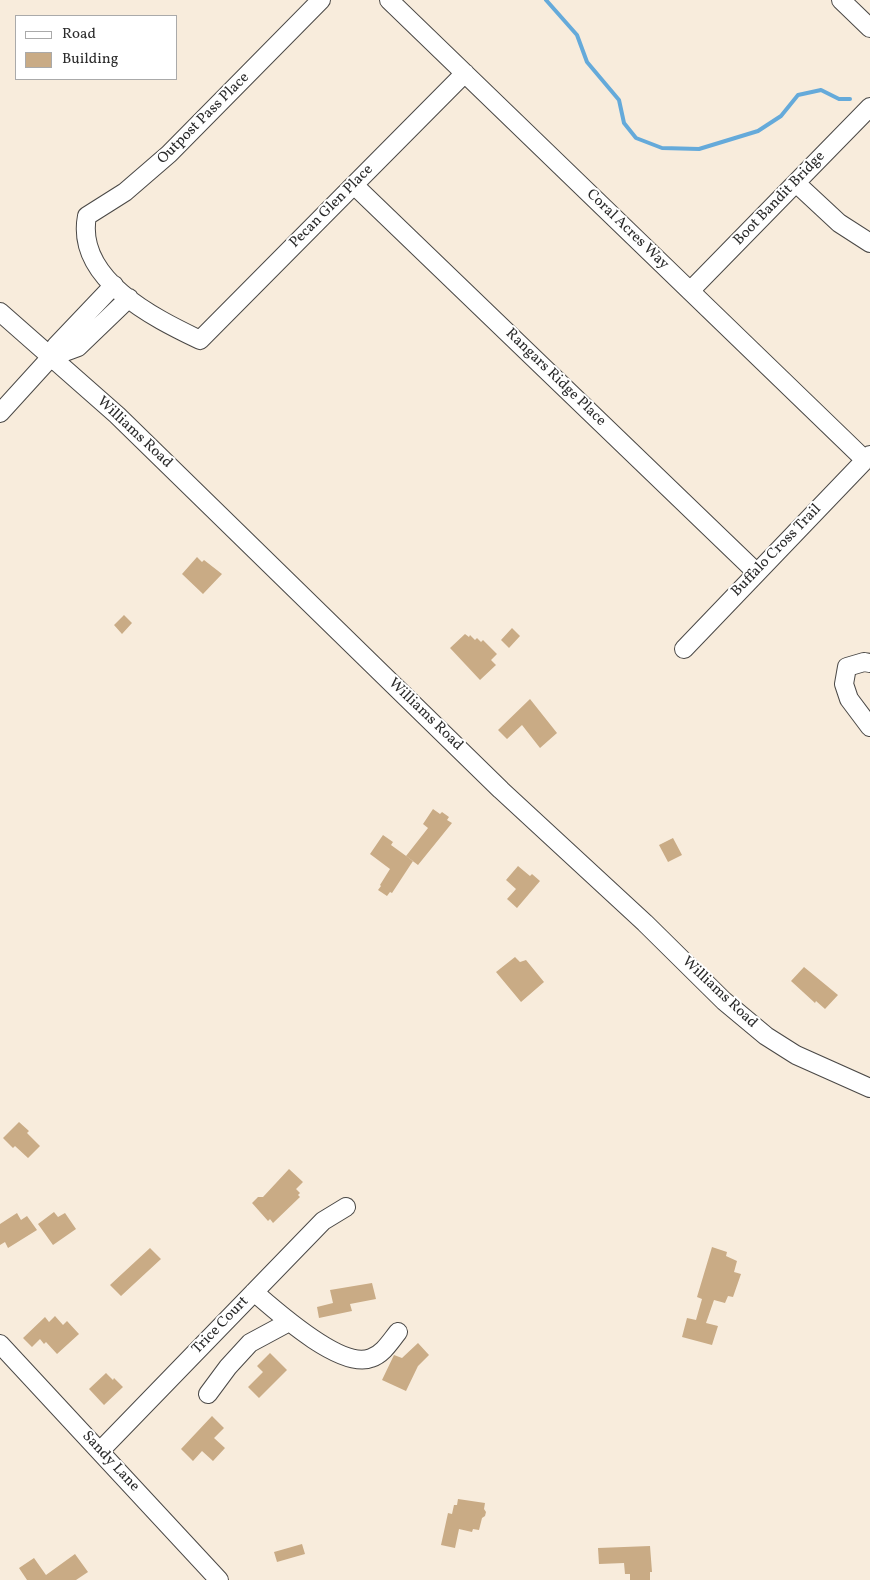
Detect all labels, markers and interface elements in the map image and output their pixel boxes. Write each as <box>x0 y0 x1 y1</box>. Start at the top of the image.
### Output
legend <box>15 15 178 80</box>
text: Road <box>62 24 96 45</box>
text: Building <box>62 49 118 70</box>
street label: Outpost Pass Place <box>154 69 254 169</box>
street label: Boot Bandit Bridge <box>730 148 830 250</box>
street label: Pecan Glen Place <box>287 162 377 252</box>
street label: Coral Acres Way <box>582 186 672 274</box>
street label: Rangars Ridge Place <box>501 325 609 431</box>
street label: Williams Road <box>93 393 175 473</box>
street label: Buffalo Cross Trail <box>728 501 826 601</box>
street label: Williams Road <box>384 675 466 755</box>
street label: Williams Road <box>678 953 760 1033</box>
street label: Trice Court <box>189 1293 253 1359</box>
street label: Sandy Lane <box>77 1428 143 1496</box>

